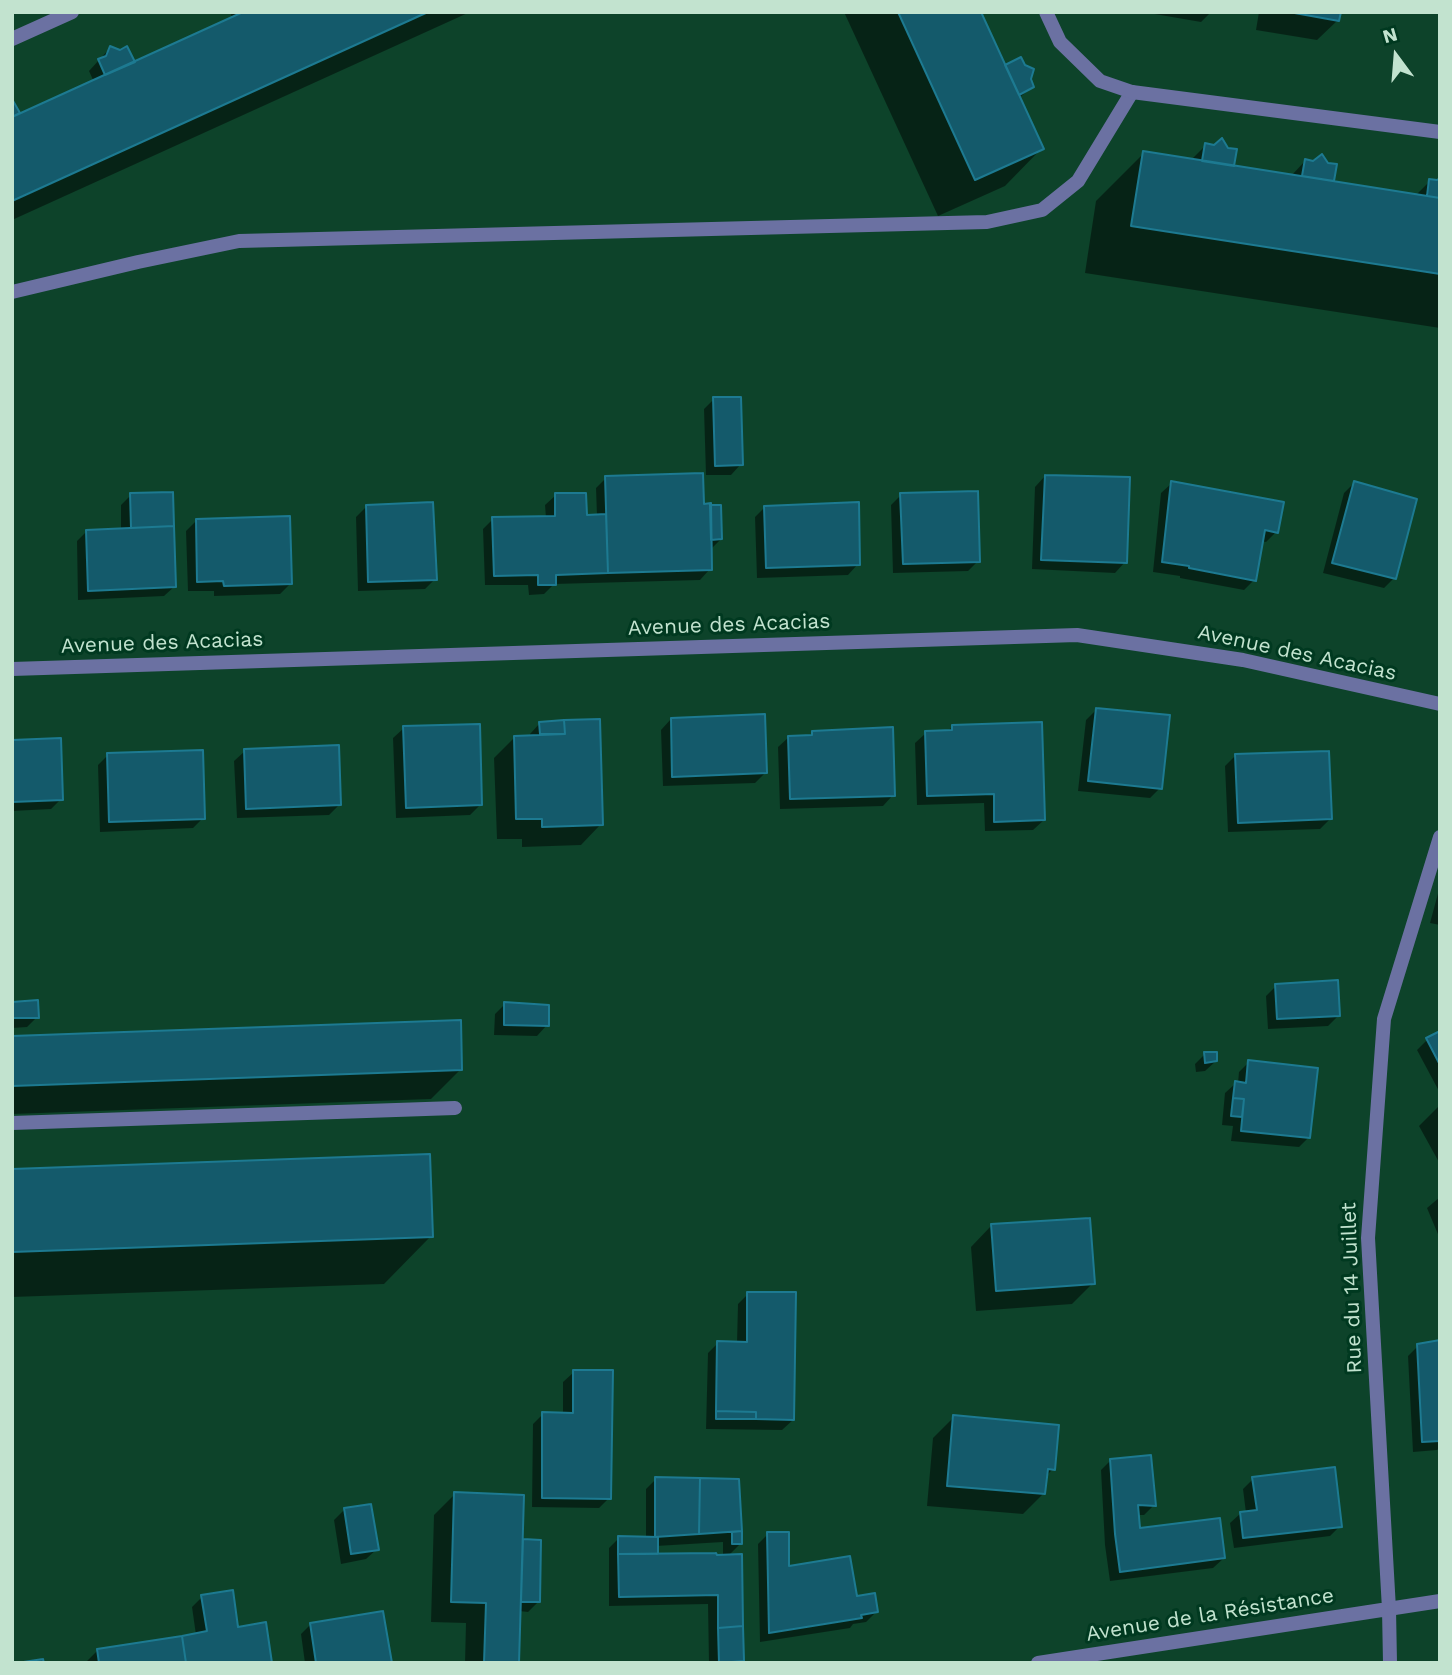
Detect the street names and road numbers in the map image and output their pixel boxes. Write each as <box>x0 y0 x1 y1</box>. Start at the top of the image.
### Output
street label: Avenue des Acacias <box>627 609 831 641</box>
street label: Avenue des Acacias <box>1195 620 1399 686</box>
street label: Avenue des Acacias <box>60 627 264 659</box>
street label: Rue du 14 Juillet <box>1336 1202 1368 1374</box>
street label: Avenue de la Résistance <box>1084 1583 1336 1647</box>

